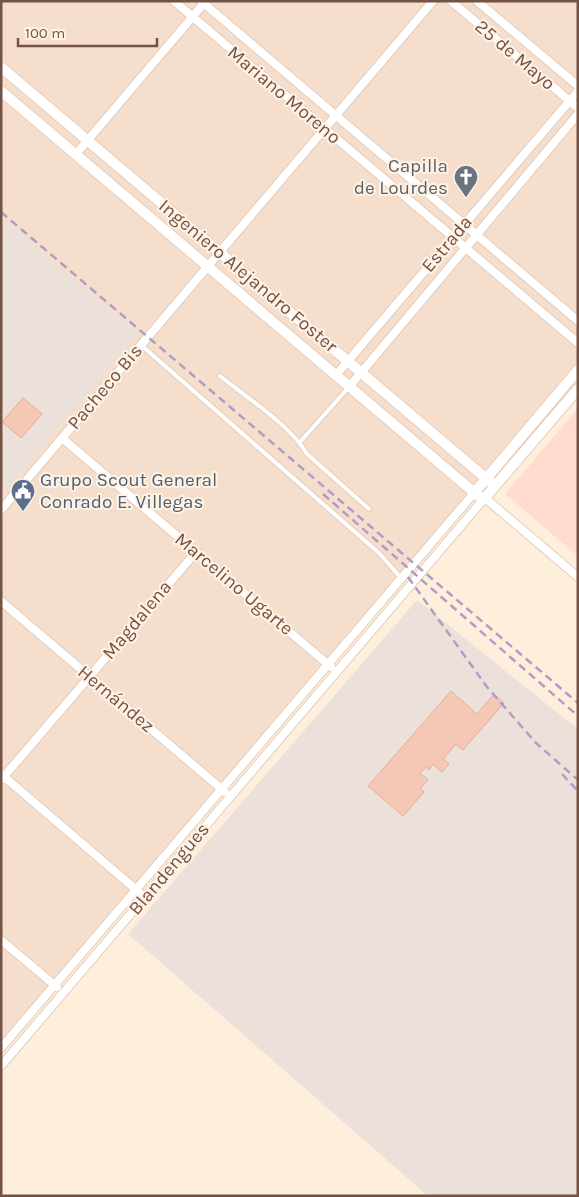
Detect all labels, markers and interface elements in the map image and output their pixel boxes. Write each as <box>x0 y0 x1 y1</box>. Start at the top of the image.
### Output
scale bar <box>18 15 156 47</box>
street label: 25 de Mayo <box>471 15 559 95</box>
text: 100 m <box>25 24 65 42</box>
street label: Mariano Moreno <box>223 41 345 149</box>
place label: Capilla de Lourdes <box>354 155 448 199</box>
church icon: Capilla de Lourdes <box>453 164 479 198</box>
street label: Ingeniero Alejandro Foster <box>154 195 342 357</box>
street label: Estrada <box>417 211 477 277</box>
street label: Pacheco Bis <box>63 340 147 434</box>
place label: Grupo Scout General Conrado E. Villegas <box>40 469 217 513</box>
public building icon: Grupo Scout General Conrado E. Villegas <box>10 478 36 512</box>
street label: Marcelino Ugarte <box>170 528 298 640</box>
street label: Magdalena <box>98 576 176 664</box>
street label: Hernández <box>73 661 159 737</box>
street label: Blandengues <box>124 818 214 920</box>

